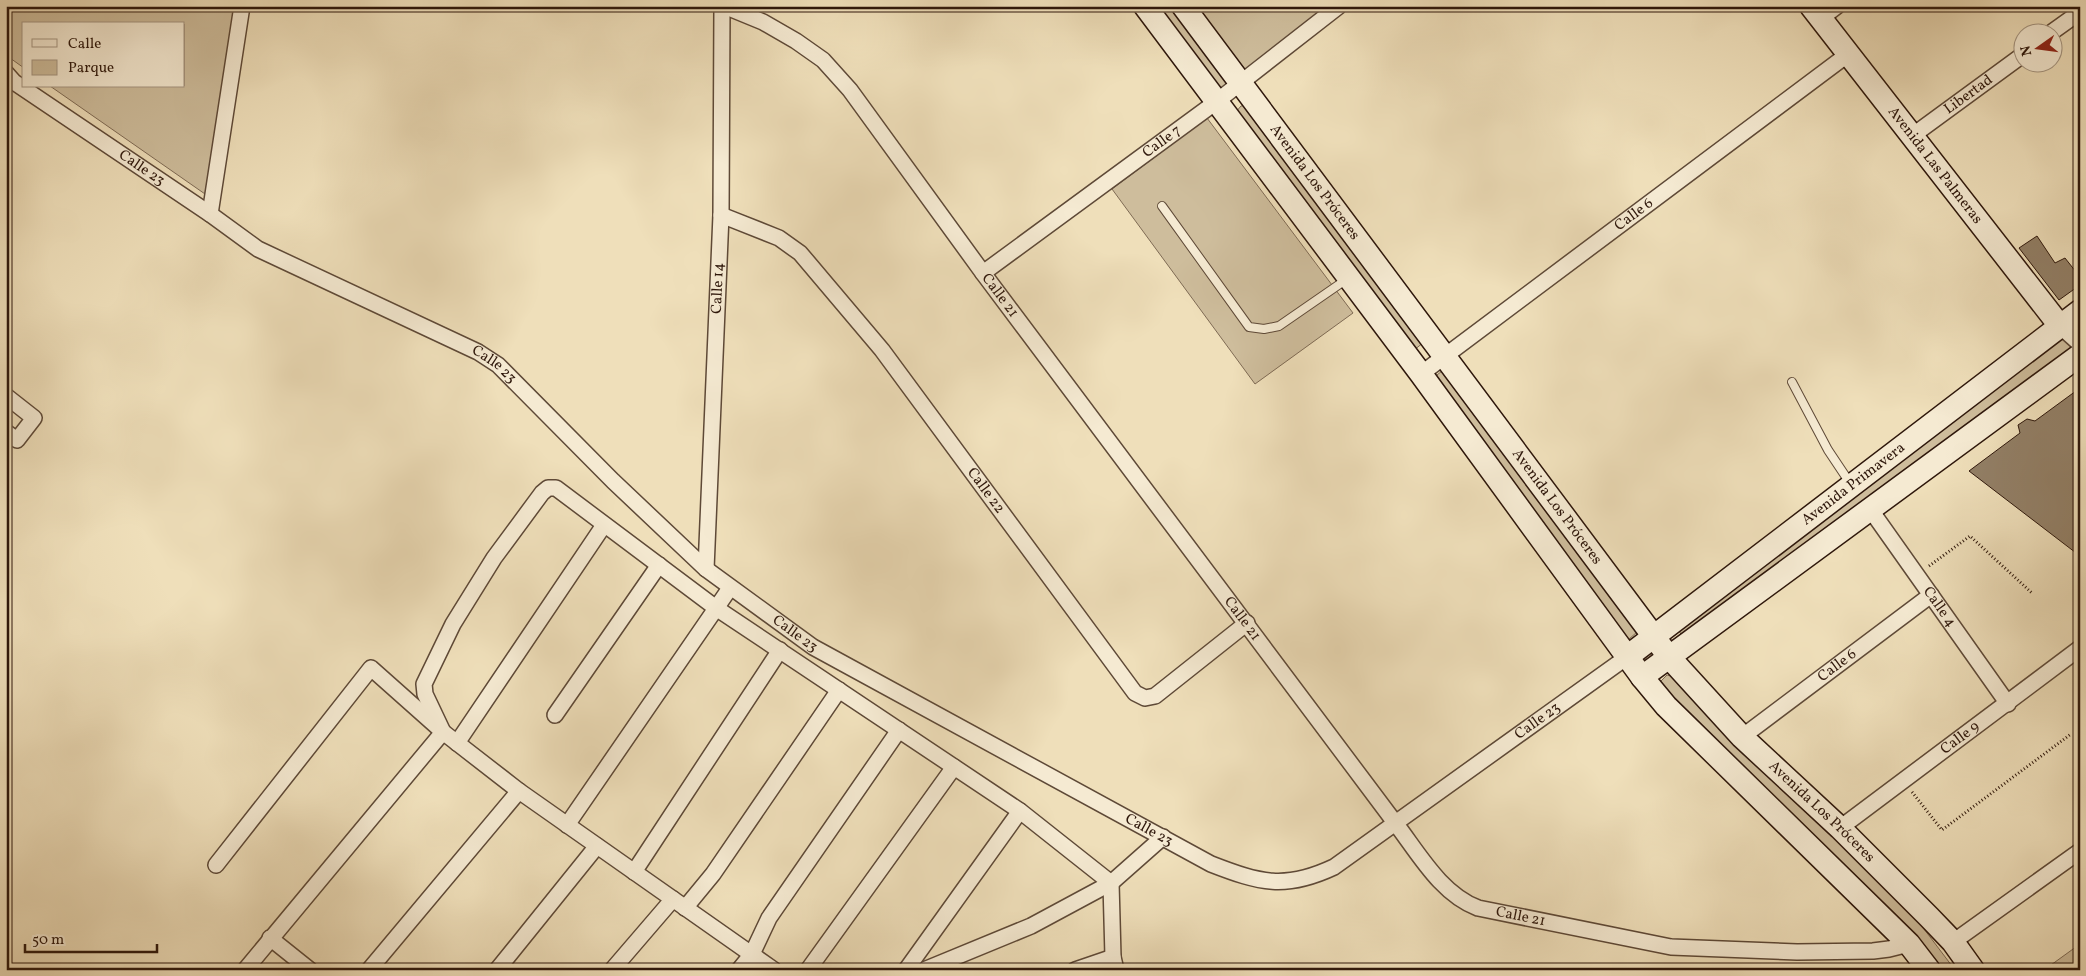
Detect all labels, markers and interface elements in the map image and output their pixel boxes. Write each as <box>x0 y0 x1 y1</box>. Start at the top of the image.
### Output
legend <box>22 22 185 88</box>
north arrow <box>2014 22 2064 72</box>
text: Calle <box>68 34 101 55</box>
text: N <box>2016 44 2037 58</box>
text: Parque <box>68 58 114 79</box>
street label: Libertad <box>1940 70 1997 120</box>
street label: Avenida Las Palmeras <box>1883 102 1987 229</box>
street label: Calle 7 <box>1138 120 1186 163</box>
street label: Avenida Los Próceres <box>1264 120 1365 244</box>
street label: Calle 23 <box>114 145 169 191</box>
street label: Calle 6 <box>1610 193 1658 236</box>
street label: Calle 14 <box>706 262 729 314</box>
street label: Calle 21 <box>976 269 1023 322</box>
street label: Calle 23 <box>469 340 521 388</box>
street label: Avenida Primavera <box>1797 438 1910 530</box>
street label: Avenida Los Próceres <box>1507 445 1607 569</box>
street label: Calle 22 <box>962 463 1010 518</box>
street label: Calle 4 <box>1918 582 1961 632</box>
street label: Calle 21 <box>1219 592 1266 645</box>
street label: Calle 23 <box>768 610 822 658</box>
street label: Calle 6 <box>1813 644 1861 687</box>
street label: Calle 23 <box>1510 697 1565 745</box>
street label: Calle 9 <box>1936 716 1984 760</box>
street label: Avenida Los Próceres <box>1764 756 1879 867</box>
street label: Calle 23 <box>1121 809 1177 852</box>
street label: Calle 21 <box>1494 901 1547 932</box>
scale bar <box>25 921 158 953</box>
text: 50 m <box>32 930 64 951</box>

